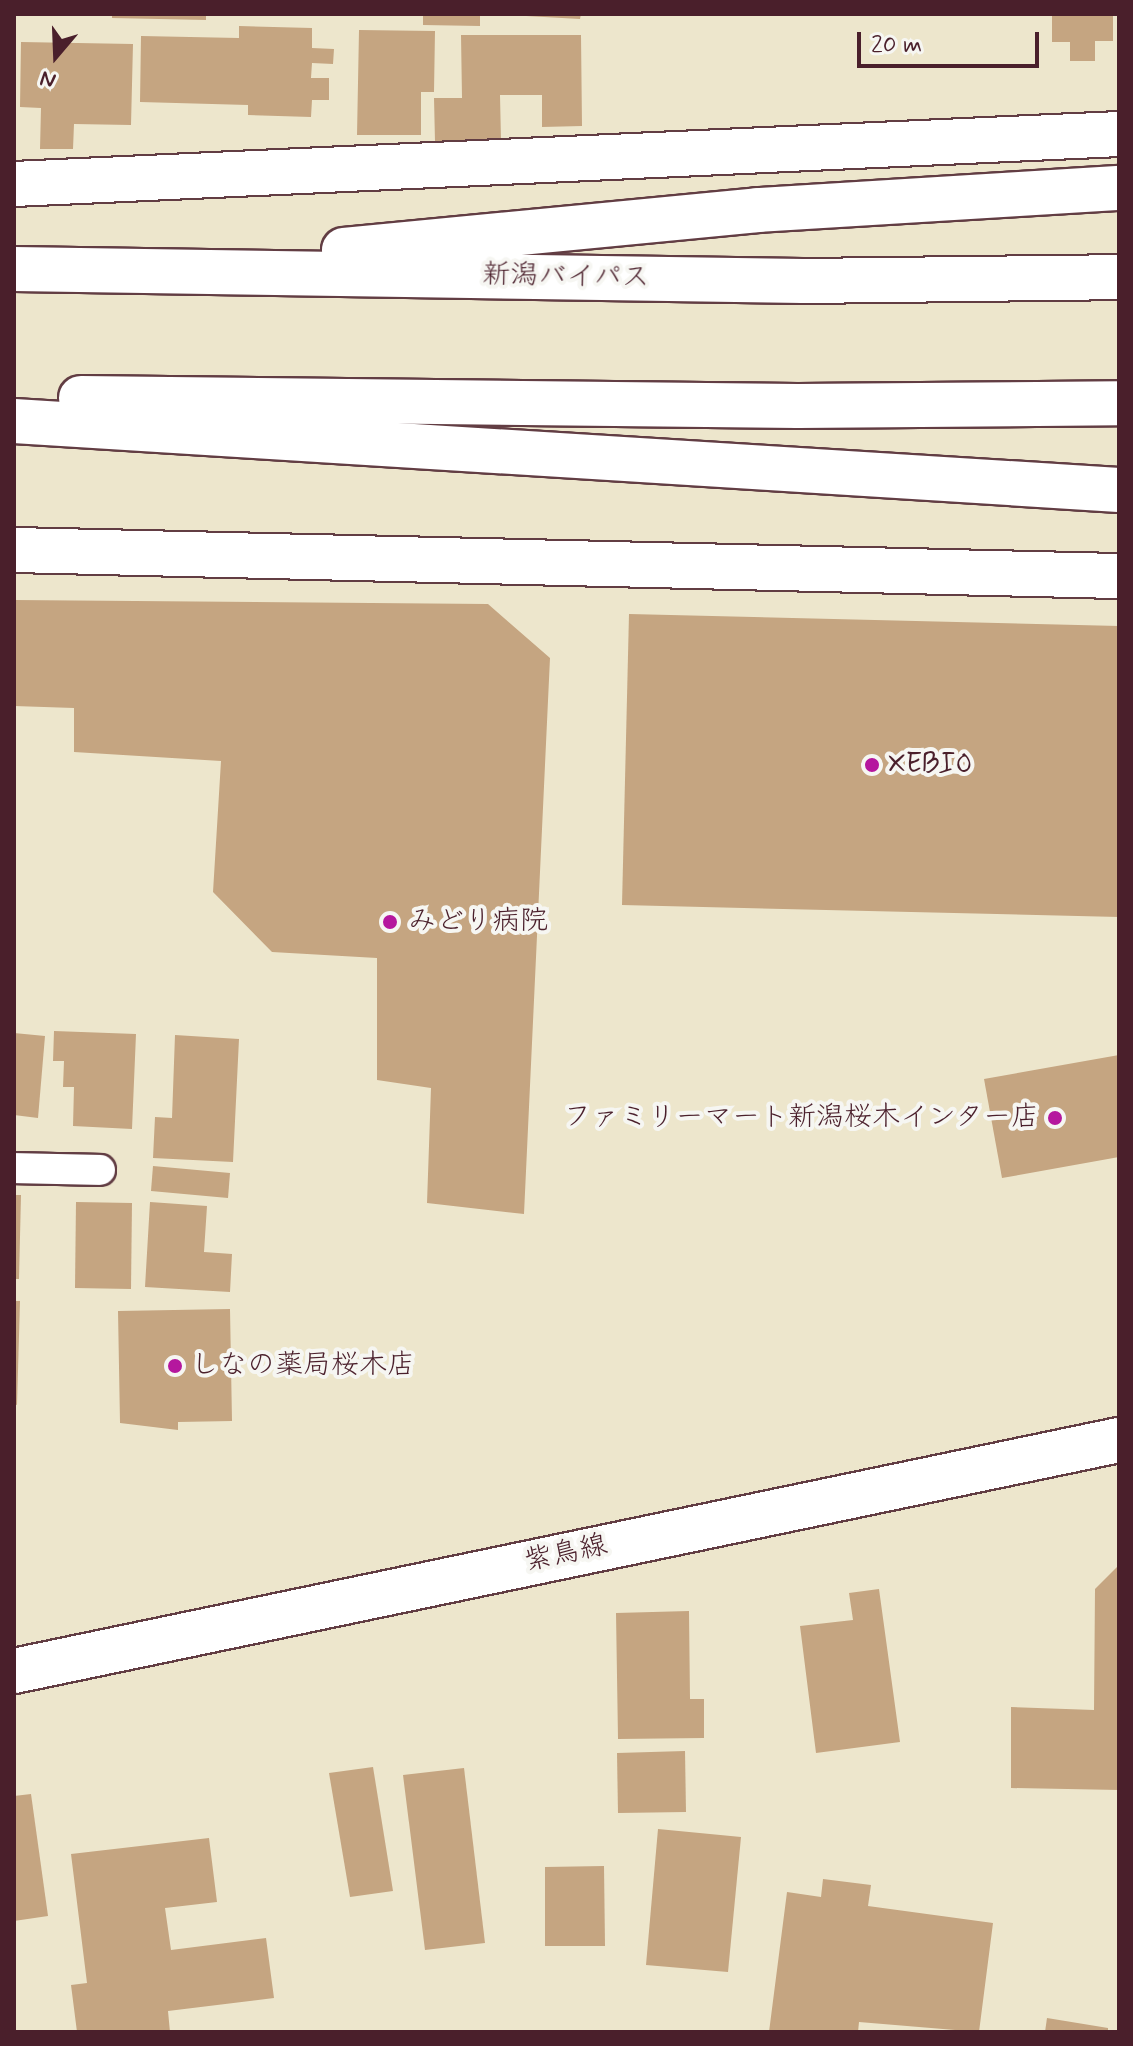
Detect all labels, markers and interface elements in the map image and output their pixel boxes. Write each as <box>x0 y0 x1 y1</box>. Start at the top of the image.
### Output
north arrow <box>16 16 96 96</box>
scale bar <box>861 16 1043 66</box>
text: 20 m <box>871 30 922 61</box>
text: N <box>37 63 60 94</box>
street label: 新潟バイパス <box>482 259 650 295</box>
place label: XEBIO <box>888 748 972 782</box>
marker: XEBIO <box>863 756 881 774</box>
place label: みどり病院 <box>408 905 548 939</box>
marker: みどり病院 <box>379 911 401 933</box>
place label: ファミリーマート新潟桜木インター店 <box>563 1101 1039 1135</box>
marker: ファミリーマート新潟桜木インター店 <box>1046 1109 1064 1127</box>
place label: しなの薬局桜木店 <box>191 1349 415 1383</box>
marker: しなの薬局桜木店 <box>166 1357 184 1375</box>
street label: 紫鳥線 <box>521 1529 611 1579</box>

